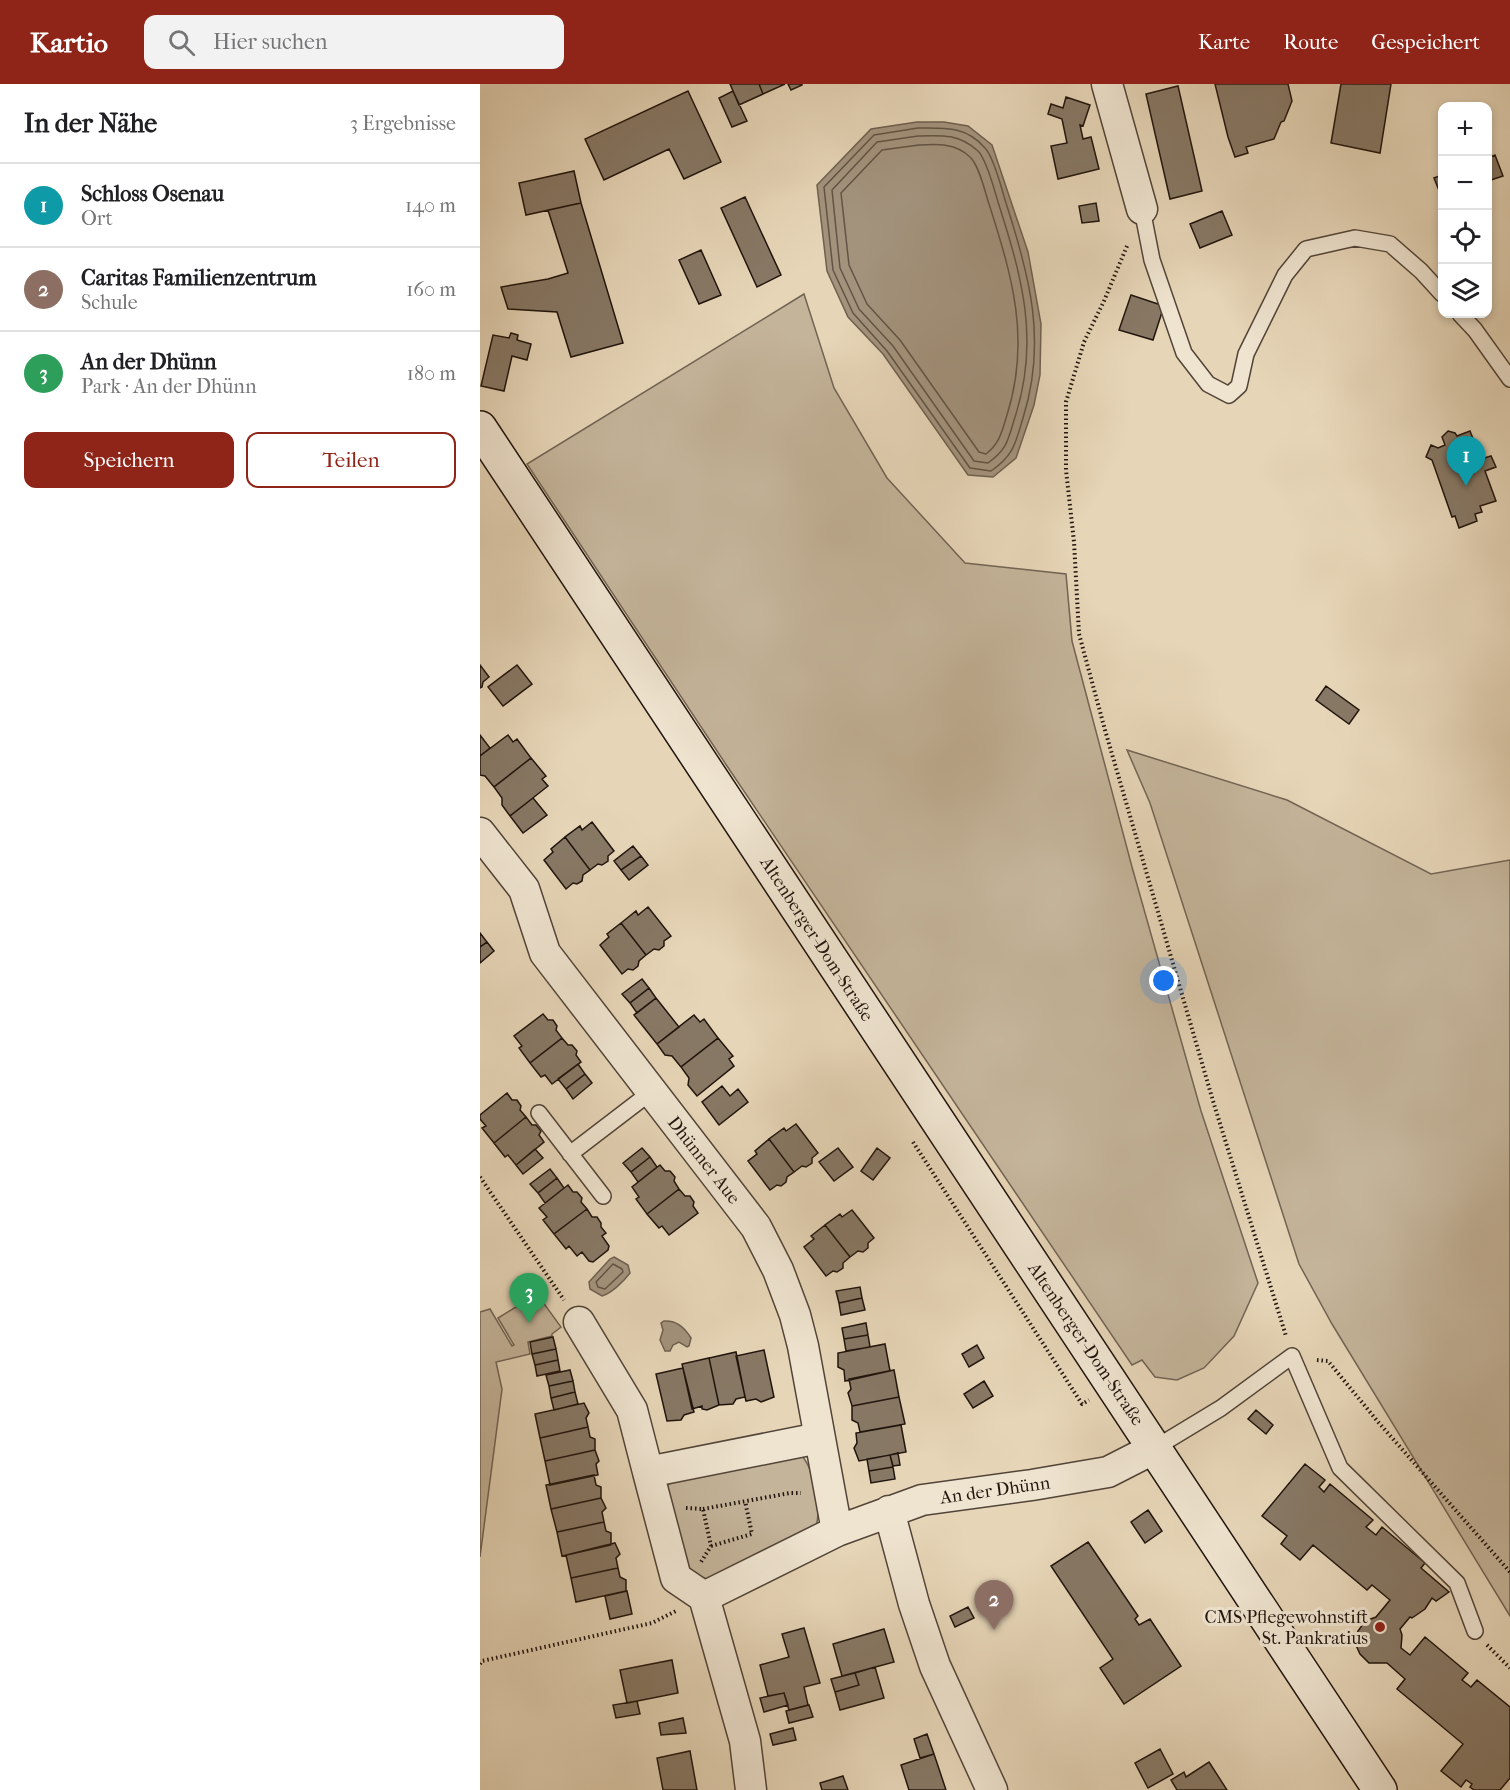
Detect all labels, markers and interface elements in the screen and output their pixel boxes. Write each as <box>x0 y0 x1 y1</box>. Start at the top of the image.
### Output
search box <box>144 15 564 69</box>
text: Kartio <box>30 26 108 59</box>
icon: search <box>165 26 198 59</box>
text: Hier suchen <box>213 29 328 55</box>
text: Karte <box>1198 30 1250 54</box>
text: Route <box>1283 30 1338 54</box>
text: Gespeichert <box>1371 30 1480 54</box>
map controls <box>1438 102 1492 318</box>
button: + <box>1438 102 1492 156</box>
text: In der Nähe <box>24 108 157 139</box>
text: 3 Ergebnisse <box>350 112 456 135</box>
button: − <box>1438 156 1492 210</box>
text: Schloss Osenau <box>81 181 224 207</box>
text: 1 <box>40 194 47 217</box>
text: 140 m <box>405 194 456 217</box>
text: Ort <box>81 207 113 230</box>
button: locate <box>1438 210 1492 264</box>
button: layers <box>1438 264 1492 318</box>
text: Caritas Familienzentrum <box>81 265 317 291</box>
text: 2 <box>38 278 49 301</box>
text: 160 m <box>406 278 456 301</box>
text: Schule <box>81 291 138 314</box>
text: An der Dhünn <box>81 349 217 375</box>
text: 3 <box>39 362 48 385</box>
text: 180 m <box>407 362 456 385</box>
text: Park · An der Dhünn <box>81 375 257 398</box>
button: Speichern <box>24 432 234 488</box>
button: Teilen <box>246 432 456 488</box>
pin: 1 <box>1446 436 1486 486</box>
street label: Altenberger-Dom-Straße <box>755 852 878 1026</box>
your location <box>1149 966 1178 995</box>
street label: Dhünner Aue <box>663 1112 744 1208</box>
street label: Altenberger-Dom-Straße <box>1023 1258 1148 1430</box>
pin: 3 <box>509 1274 548 1323</box>
street label: An der Dhünn <box>938 1472 1052 1509</box>
pin: 2 <box>974 1580 1014 1630</box>
place label: CMS Pflegewohnstift St. Pankratius <box>1205 1607 1369 1649</box>
marker: CMS Pflegewohnstift St. Pankratius <box>1373 1620 1387 1634</box>

